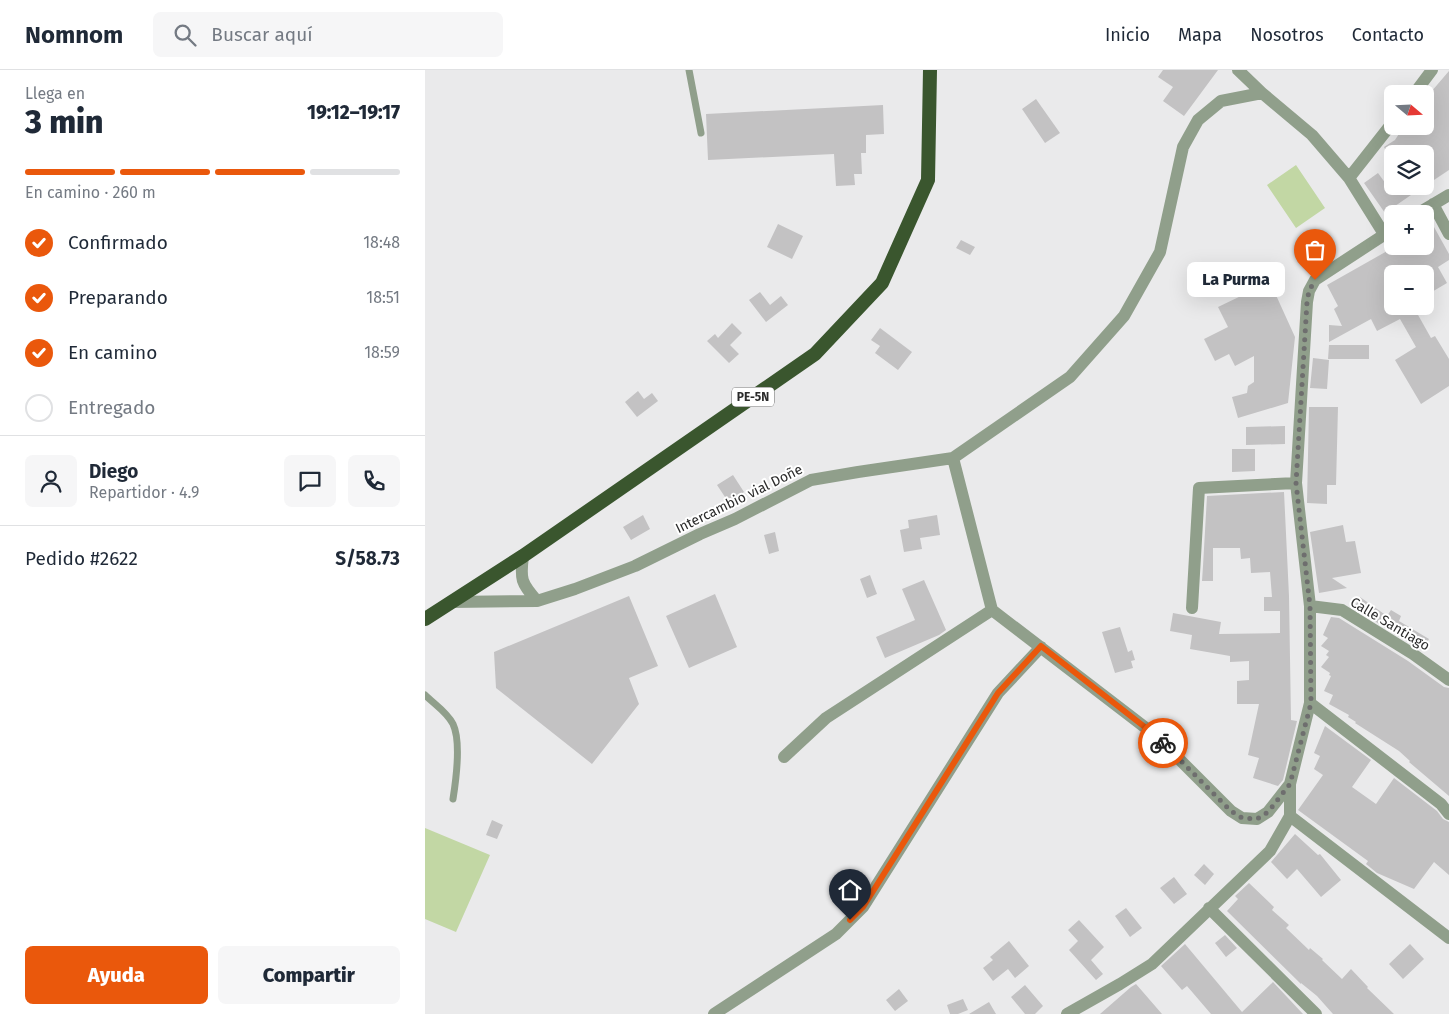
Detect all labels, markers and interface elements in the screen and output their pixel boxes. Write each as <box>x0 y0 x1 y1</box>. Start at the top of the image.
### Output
search box <box>153 12 503 57</box>
text: Nomnom <box>25 21 123 49</box>
icon: search <box>171 21 199 49</box>
text: Buscar aquí <box>211 23 313 46</box>
text: Inicio <box>1105 24 1150 46</box>
text: Mapa <box>1178 24 1222 46</box>
text: Nosotros <box>1250 24 1324 46</box>
text: Contacto <box>1352 24 1424 46</box>
text: Llega en <box>25 84 85 103</box>
north arrow <box>1384 85 1434 135</box>
map controls <box>1384 85 1434 315</box>
text: 19:12–19:17 <box>307 101 400 124</box>
text: 3 min <box>25 103 103 141</box>
button: layers <box>1384 145 1434 195</box>
text: En camino · 260 m <box>25 183 156 202</box>
button: + <box>1384 205 1434 255</box>
icon: check <box>25 229 53 257</box>
pin <box>1294 229 1336 280</box>
text: Confirmado <box>68 231 168 254</box>
text: 18:48 <box>363 233 400 252</box>
icon: bag <box>1301 236 1329 264</box>
callout: La Purma <box>1187 262 1285 298</box>
button: − <box>1384 265 1434 315</box>
text: La Purma <box>1202 270 1270 289</box>
icon: check <box>25 284 53 312</box>
text: Preparando <box>68 286 168 309</box>
text: 18:51 <box>366 288 400 307</box>
icon: check <box>25 339 53 367</box>
text: En camino <box>68 341 157 364</box>
text: 18:59 <box>364 343 400 362</box>
road number: PE-5N <box>732 388 774 407</box>
text: Entregado <box>68 396 155 419</box>
button: person <box>25 455 77 507</box>
button: chat <box>284 455 336 507</box>
button: phone <box>348 455 400 507</box>
text: Diego <box>89 460 138 483</box>
street label: Intercambio vial Doñe <box>673 461 805 537</box>
text: Repartidor · 4.9 <box>89 483 199 502</box>
text: Pedido #2622 <box>25 547 138 570</box>
text: S/58.73 <box>335 547 400 570</box>
street label: Calle Santiago <box>1347 594 1433 654</box>
courier <box>1138 718 1188 768</box>
icon: bike <box>1149 729 1177 757</box>
pin <box>829 869 871 920</box>
icon: home <box>836 876 864 904</box>
button: Ayuda <box>25 946 208 1004</box>
button: Compartir <box>218 946 400 1004</box>

